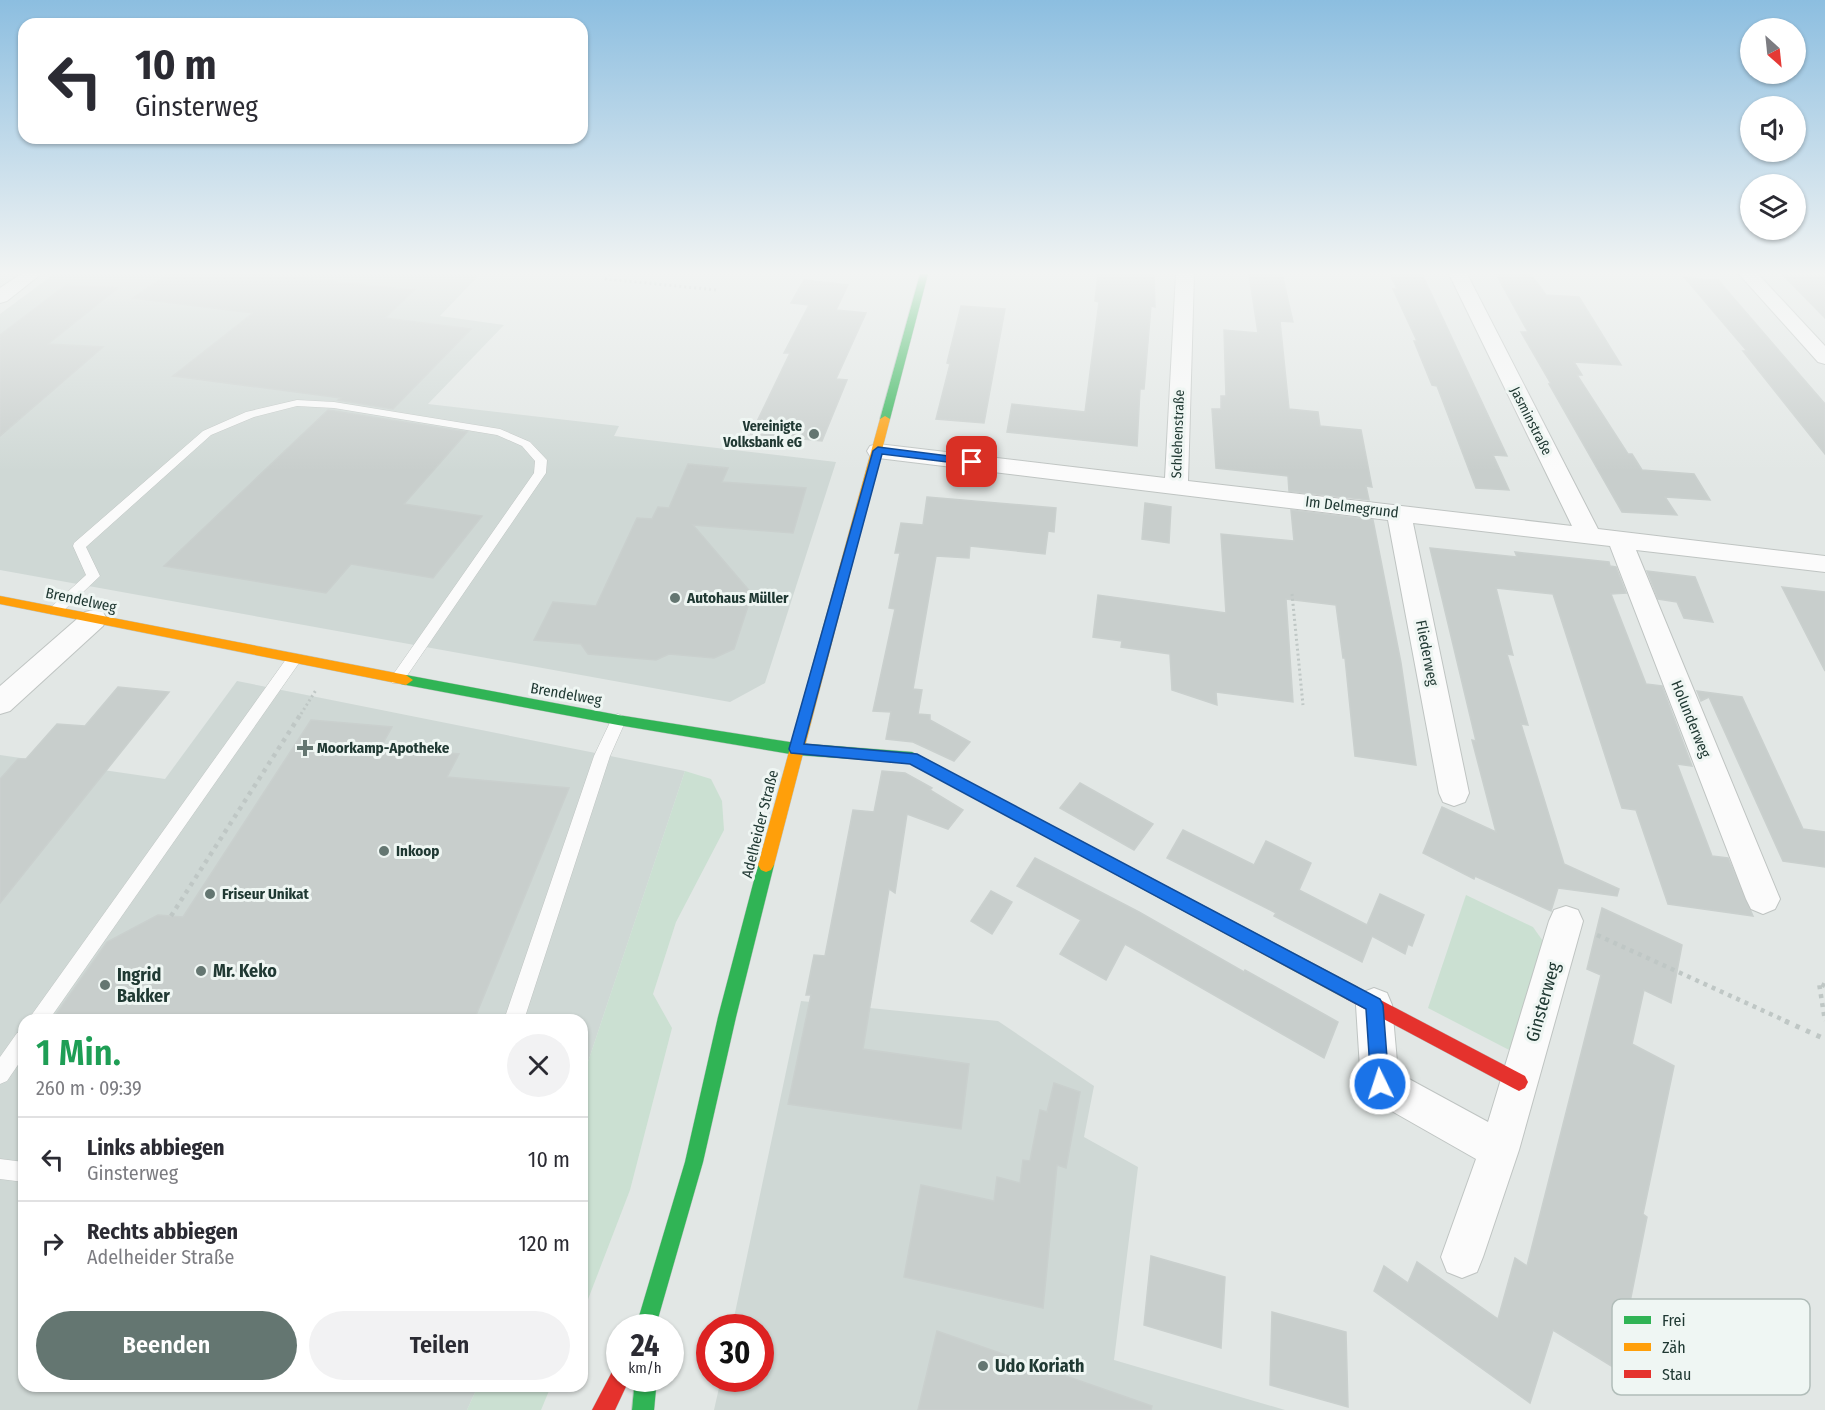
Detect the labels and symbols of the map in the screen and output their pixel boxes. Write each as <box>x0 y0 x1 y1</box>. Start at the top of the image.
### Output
north arrow <box>1740 18 1806 84</box>
street label: Jasminstraße <box>1507 384 1556 458</box>
street label: Schlehenstraße <box>1168 389 1188 479</box>
place label: Vereinigte Volksbank eG <box>722 418 802 451</box>
marker: Vereinigte Volksbank eG <box>807 427 821 441</box>
pin <box>946 436 997 487</box>
street label: Im Delmegrund <box>1304 492 1400 522</box>
street label: Brendelweg <box>44 584 118 616</box>
place label: Autohaus Müller <box>686 589 789 607</box>
marker: Autohaus Müller <box>668 591 682 605</box>
street label: Fliederweg <box>1412 619 1442 687</box>
street label: Holunderweg <box>1667 678 1715 760</box>
street label: Brendelweg <box>529 679 603 709</box>
place label: Moorkamp-Apotheke <box>317 739 450 757</box>
marker: Moorkamp-Apotheke <box>298 741 312 755</box>
street label: Adelheider Straße <box>738 768 782 880</box>
place label: Inkoop <box>396 842 440 860</box>
marker: Inkoop <box>377 844 391 858</box>
place label: Friseur Unikat <box>222 885 309 903</box>
marker: Friseur Unikat <box>203 887 217 901</box>
street label: Ginsterweg <box>1521 959 1565 1044</box>
place label: Mr. Keko <box>213 960 277 982</box>
place label: Ingrid Bakker <box>117 964 170 1007</box>
marker: Mr. Keko <box>194 964 208 978</box>
marker: Ingrid Bakker <box>98 978 112 992</box>
position arrow <box>1348 1052 1412 1116</box>
legend <box>1612 1299 1810 1395</box>
text: Frei <box>1662 1311 1686 1330</box>
speed limit sign: 30 <box>696 1314 774 1392</box>
text: Zäh <box>1662 1338 1686 1357</box>
place label: Udo Koriath <box>995 1355 1084 1377</box>
marker: Udo Koriath <box>976 1359 990 1373</box>
text: Stau <box>1662 1365 1691 1384</box>

